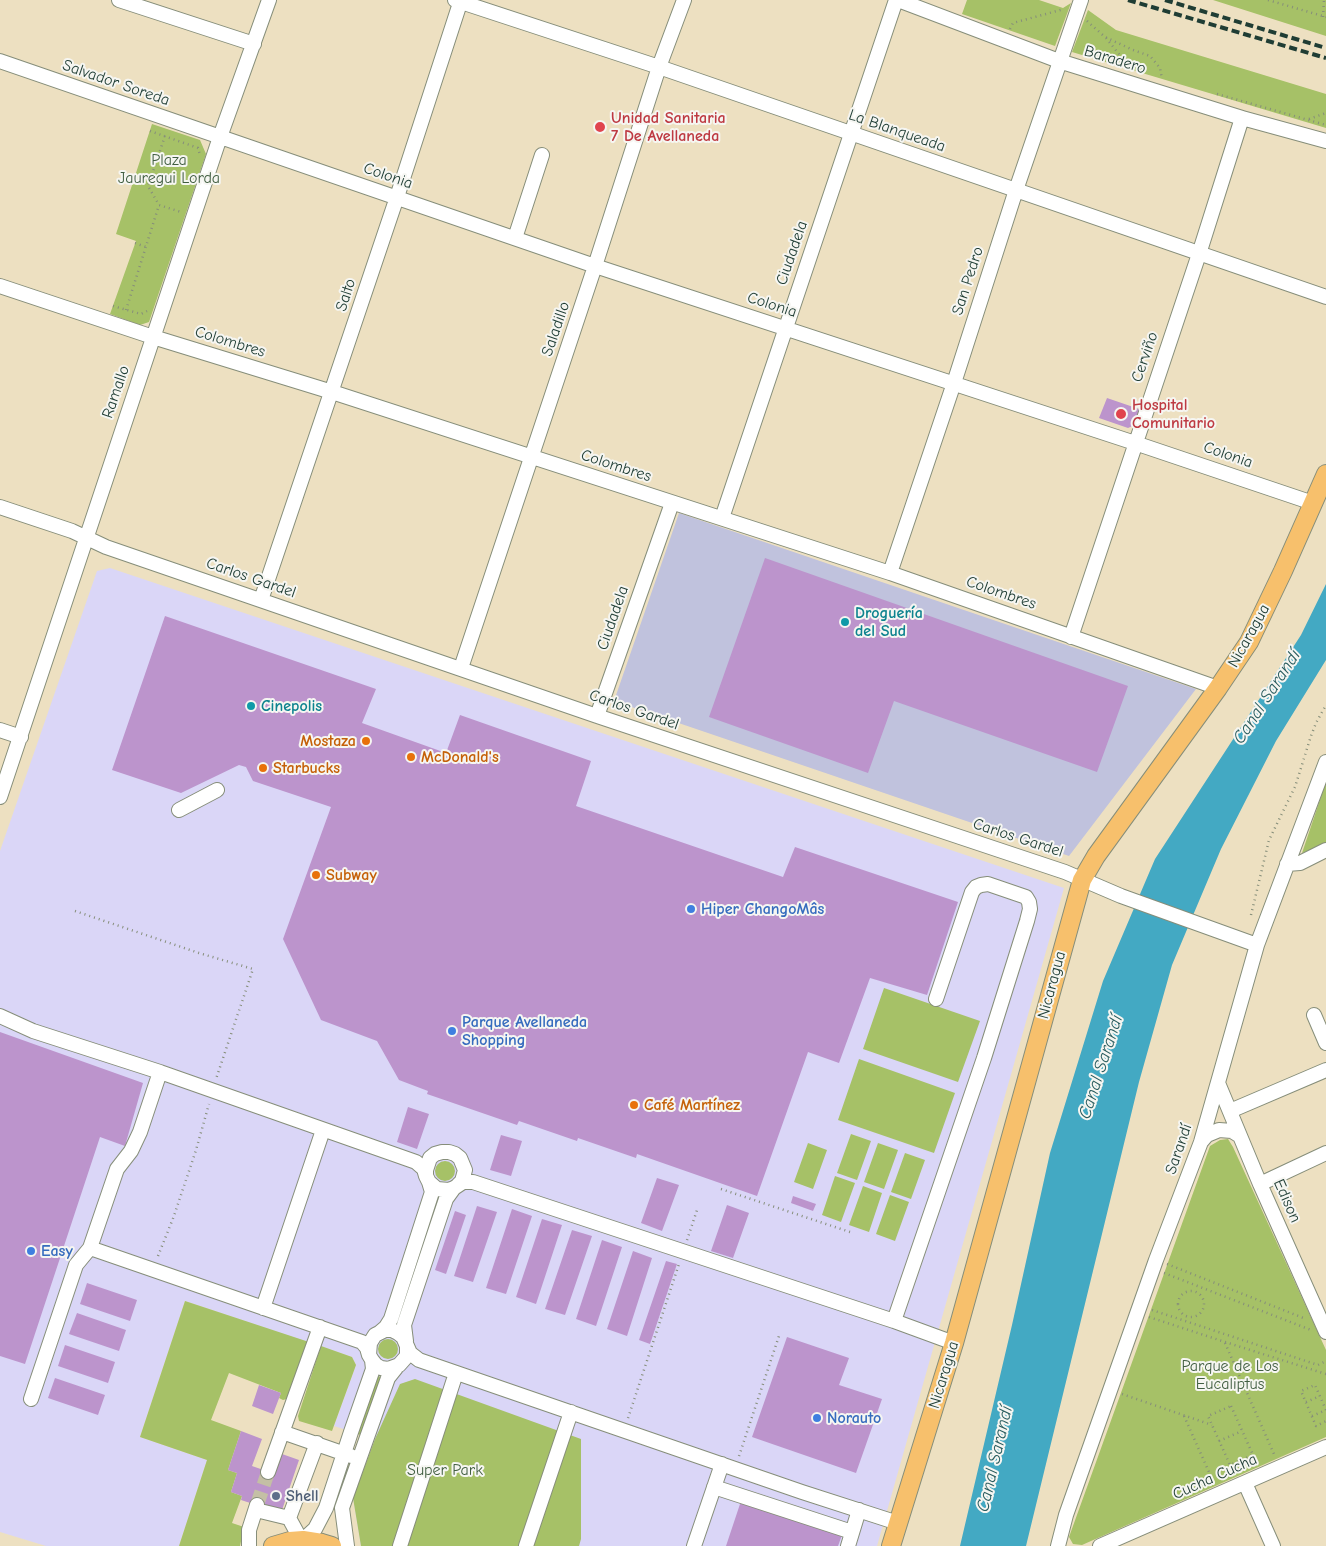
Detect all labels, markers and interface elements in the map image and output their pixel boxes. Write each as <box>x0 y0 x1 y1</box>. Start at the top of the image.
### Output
street label: Baradero <box>1082 42 1148 78</box>
street label: Salvador Soreda <box>60 56 172 110</box>
street label: La Blanqueada <box>846 105 948 157</box>
place label: Unidad Sanitaria 7 De Avellaneda <box>611 108 726 146</box>
marker: Unidad Sanitaria 7 De Avellaneda <box>593 120 607 134</box>
park label: Plaza Jauregui Lorda <box>118 150 220 188</box>
street label: Colonia <box>361 159 415 193</box>
street label: Ciudadela <box>772 218 812 288</box>
street label: San Pedro <box>948 244 988 318</box>
street label: Salto <box>332 276 360 314</box>
street label: Colonia <box>745 288 799 322</box>
street label: Saladillo <box>538 299 574 359</box>
street label: Colombres <box>192 322 268 362</box>
street label: Cerviño <box>1127 329 1163 385</box>
street label: Ramallo <box>98 363 134 421</box>
place label: Hospital Comunitario <box>1132 395 1215 433</box>
marker: Hospital Comunitario <box>1114 407 1128 421</box>
street label: Colonia <box>1201 438 1255 472</box>
street label: Colombres <box>578 446 654 486</box>
street label: Carlos Gardel <box>203 554 299 602</box>
street label: Colombres <box>963 572 1039 614</box>
street label: Ciudadela <box>593 583 633 653</box>
street label: Nicaragua <box>1224 601 1274 671</box>
place label: Droguería del Sud <box>855 603 923 641</box>
marker: Droguería del Sud <box>839 616 851 628</box>
water label: Canal Sarandí <box>1229 646 1305 748</box>
street label: Carlos Gardel <box>586 686 682 734</box>
place label: Cinepolis <box>261 696 322 716</box>
marker: Cinepolis <box>245 700 257 712</box>
place label: Mostaza <box>300 731 356 751</box>
marker: Mostaza <box>360 735 372 747</box>
place label: McDonald's <box>421 747 499 767</box>
marker: McDonald's <box>405 751 417 763</box>
place label: Starbucks <box>273 758 340 778</box>
marker: Starbucks <box>257 762 269 774</box>
street label: Carlos Gardel <box>970 814 1066 862</box>
place label: Subway <box>326 865 377 885</box>
marker: Subway <box>310 869 322 881</box>
place label: Hiper ChangoMâs <box>701 899 824 919</box>
marker: Hiper ChangoMâs <box>685 903 697 915</box>
street label: Nicaragua <box>1034 949 1070 1021</box>
place label: Parque Avellaneda Shopping <box>462 1012 587 1050</box>
water label: Canal Sarandí <box>1074 1012 1128 1122</box>
marker: Parque Avellaneda Shopping <box>446 1025 458 1037</box>
place label: Café Martínez <box>644 1095 740 1115</box>
marker: Café Martínez <box>628 1099 640 1111</box>
street label: Sarandí <box>1161 1121 1197 1177</box>
street label: Edison <box>1269 1176 1305 1226</box>
place label: Easy <box>41 1241 73 1261</box>
marker: Easy <box>25 1245 37 1257</box>
street label: Nicaragua <box>925 1339 963 1411</box>
park label: Parque de Los Eucaliptus <box>1182 1356 1278 1394</box>
water label: Canal Sarandí <box>972 1404 1018 1514</box>
place label: Norauto <box>827 1408 881 1428</box>
marker: Norauto <box>811 1412 823 1424</box>
street label: Cucha Cucha <box>1170 1450 1260 1504</box>
park label: Super Park <box>407 1460 483 1480</box>
place label: Shell <box>286 1486 319 1506</box>
marker: Shell <box>270 1490 282 1502</box>

